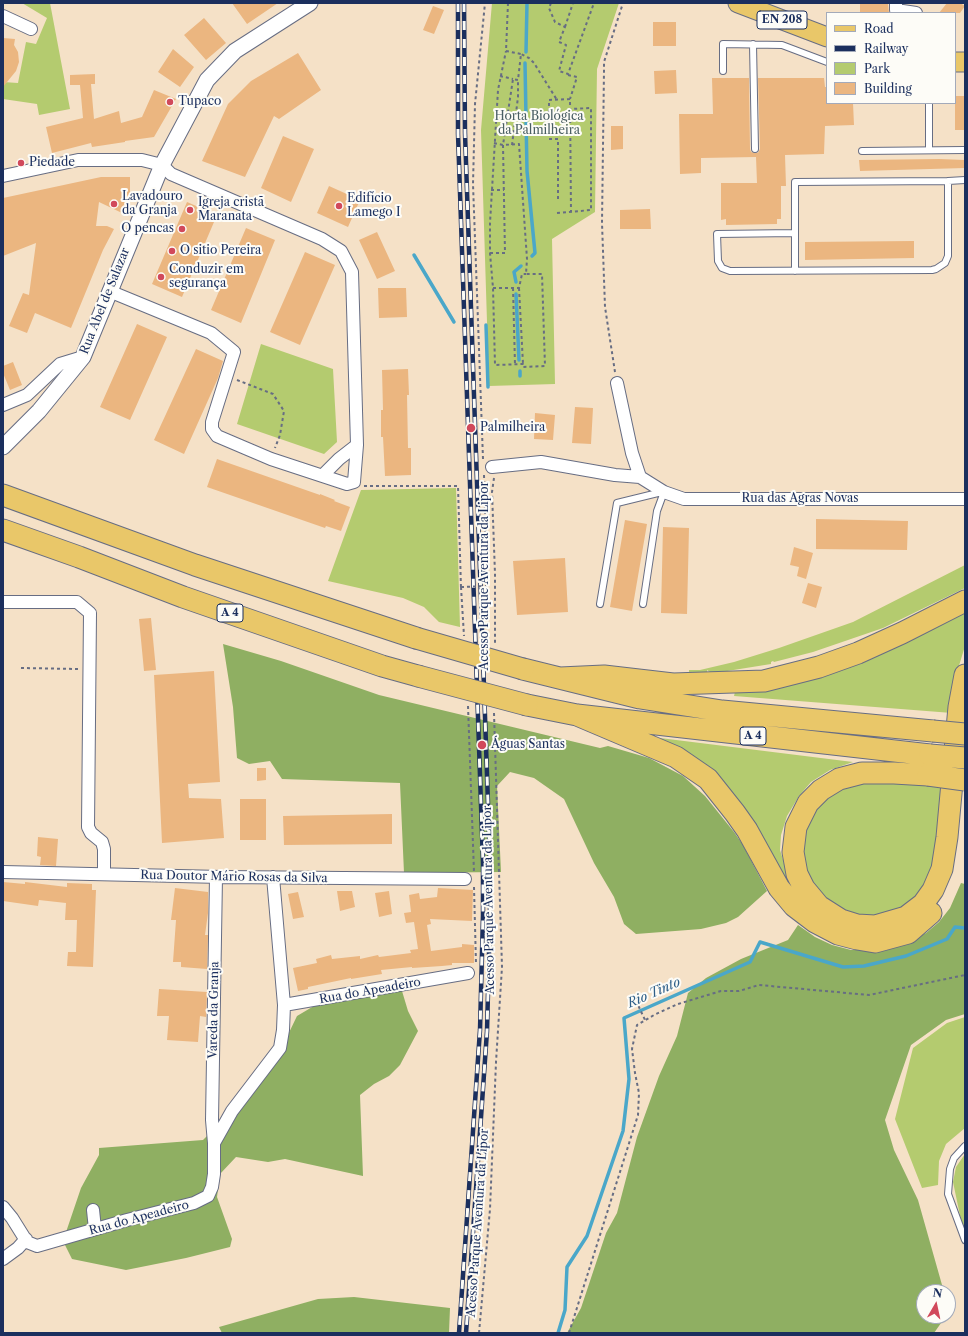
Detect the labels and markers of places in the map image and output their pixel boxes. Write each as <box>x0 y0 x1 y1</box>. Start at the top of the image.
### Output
place label: Tupaco <box>178 95 221 109</box>
marker: Tupaco <box>165 97 175 107</box>
place label: Piedade <box>29 156 75 170</box>
marker: Piedade <box>16 158 26 168</box>
place label: Lavadouro da Granja <box>122 190 183 218</box>
place label: Edifício Lamego I <box>347 192 400 220</box>
place label: Igreja cristã Maranata <box>198 196 264 224</box>
marker: Lavadouro da Granja <box>109 199 119 209</box>
marker: Edifício Lamego I <box>334 201 344 211</box>
marker: Igreja cristã Maranata <box>185 205 195 215</box>
place label: O pencas <box>121 222 174 236</box>
marker: O pencas <box>177 224 187 234</box>
place label: O sitio Pereira <box>180 244 261 258</box>
marker: O sitio Pereira <box>167 246 177 256</box>
place label: Conduzir em segurança <box>169 263 244 291</box>
marker: Conduzir em segurança <box>156 272 166 282</box>
place label: Palmilheira <box>480 421 545 435</box>
marker: Palmilheira <box>465 422 477 434</box>
place label: Águas Santas <box>491 738 565 752</box>
marker: Águas Santas <box>476 739 488 751</box>

